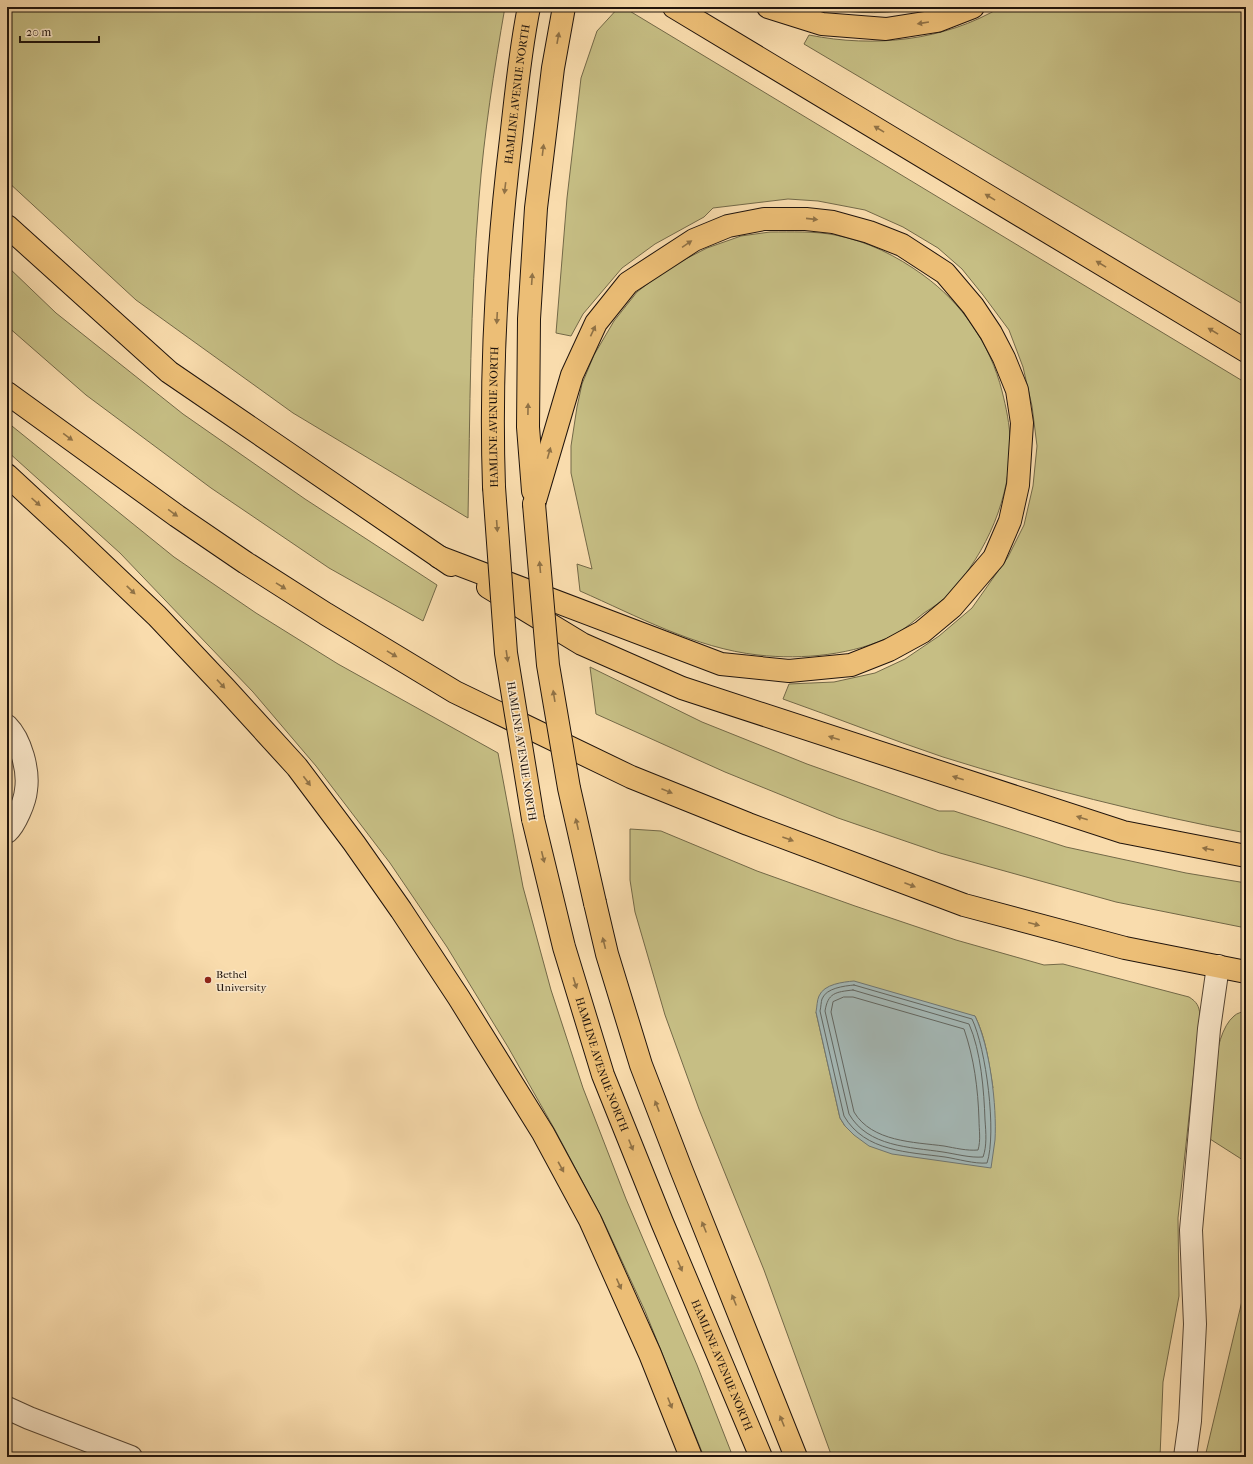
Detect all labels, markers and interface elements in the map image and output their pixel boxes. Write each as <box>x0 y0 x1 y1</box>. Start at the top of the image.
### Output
scale bar <box>20 18 99 44</box>
one-way arrow <box>917 20 929 26</box>
street label: HAMLINE AVENUE NORTH <box>502 23 533 165</box>
text: 20 m <box>26 25 51 39</box>
one-way arrow <box>555 32 561 44</box>
one-way arrow <box>873 126 885 133</box>
one-way arrow <box>540 144 546 156</box>
one-way arrow <box>502 182 508 195</box>
one-way arrow <box>984 193 996 200</box>
one-way arrow <box>806 216 818 223</box>
one-way arrow <box>681 241 693 248</box>
one-way arrow <box>1095 260 1107 267</box>
one-way arrow <box>528 273 535 285</box>
one-way arrow <box>493 312 500 324</box>
one-way arrow <box>590 325 596 336</box>
one-way arrow <box>1208 327 1218 335</box>
street label: HAMLINE AVENUE NORTH <box>487 346 501 488</box>
one-way arrow <box>525 402 531 415</box>
one-way arrow <box>63 433 73 441</box>
one-way arrow <box>546 447 552 459</box>
one-way arrow <box>31 497 41 506</box>
one-way arrow <box>168 509 179 517</box>
one-way arrow <box>493 520 500 532</box>
one-way arrow <box>536 561 543 573</box>
one-way arrow <box>275 582 287 589</box>
one-way arrow <box>126 586 136 595</box>
one-way arrow <box>386 650 398 657</box>
one-way arrow <box>504 650 510 662</box>
one-way arrow <box>217 678 226 689</box>
street label: HAMLINE AVENUE NORTH <box>504 680 539 822</box>
one-way arrow <box>550 690 556 702</box>
one-way arrow <box>828 734 840 740</box>
one-way arrow <box>952 775 964 781</box>
one-way arrow <box>303 776 311 786</box>
one-way arrow <box>662 789 674 795</box>
one-way arrow <box>1075 815 1087 821</box>
one-way arrow <box>573 818 579 830</box>
one-way arrow <box>783 836 795 842</box>
one-way arrow <box>1202 845 1214 851</box>
one-way arrow <box>540 851 546 863</box>
one-way arrow <box>904 882 916 888</box>
one-way arrow <box>1028 921 1040 927</box>
one-way arrow <box>601 936 607 949</box>
place label: Bethel University <box>216 968 268 994</box>
marker: Bethel University <box>203 975 213 985</box>
one-way arrow <box>572 977 578 989</box>
street label: HAMLINE AVENUE NORTH <box>573 996 631 1134</box>
one-way arrow <box>653 1100 659 1112</box>
one-way arrow <box>629 1140 635 1152</box>
one-way arrow <box>558 1162 565 1173</box>
one-way arrow <box>701 1221 707 1233</box>
one-way arrow <box>678 1260 684 1272</box>
one-way arrow <box>615 1278 622 1290</box>
one-way arrow <box>730 1293 736 1305</box>
street label: HAMLINE AVENUE NORTH <box>688 1298 755 1433</box>
one-way arrow <box>667 1398 673 1410</box>
one-way arrow <box>778 1414 784 1426</box>

